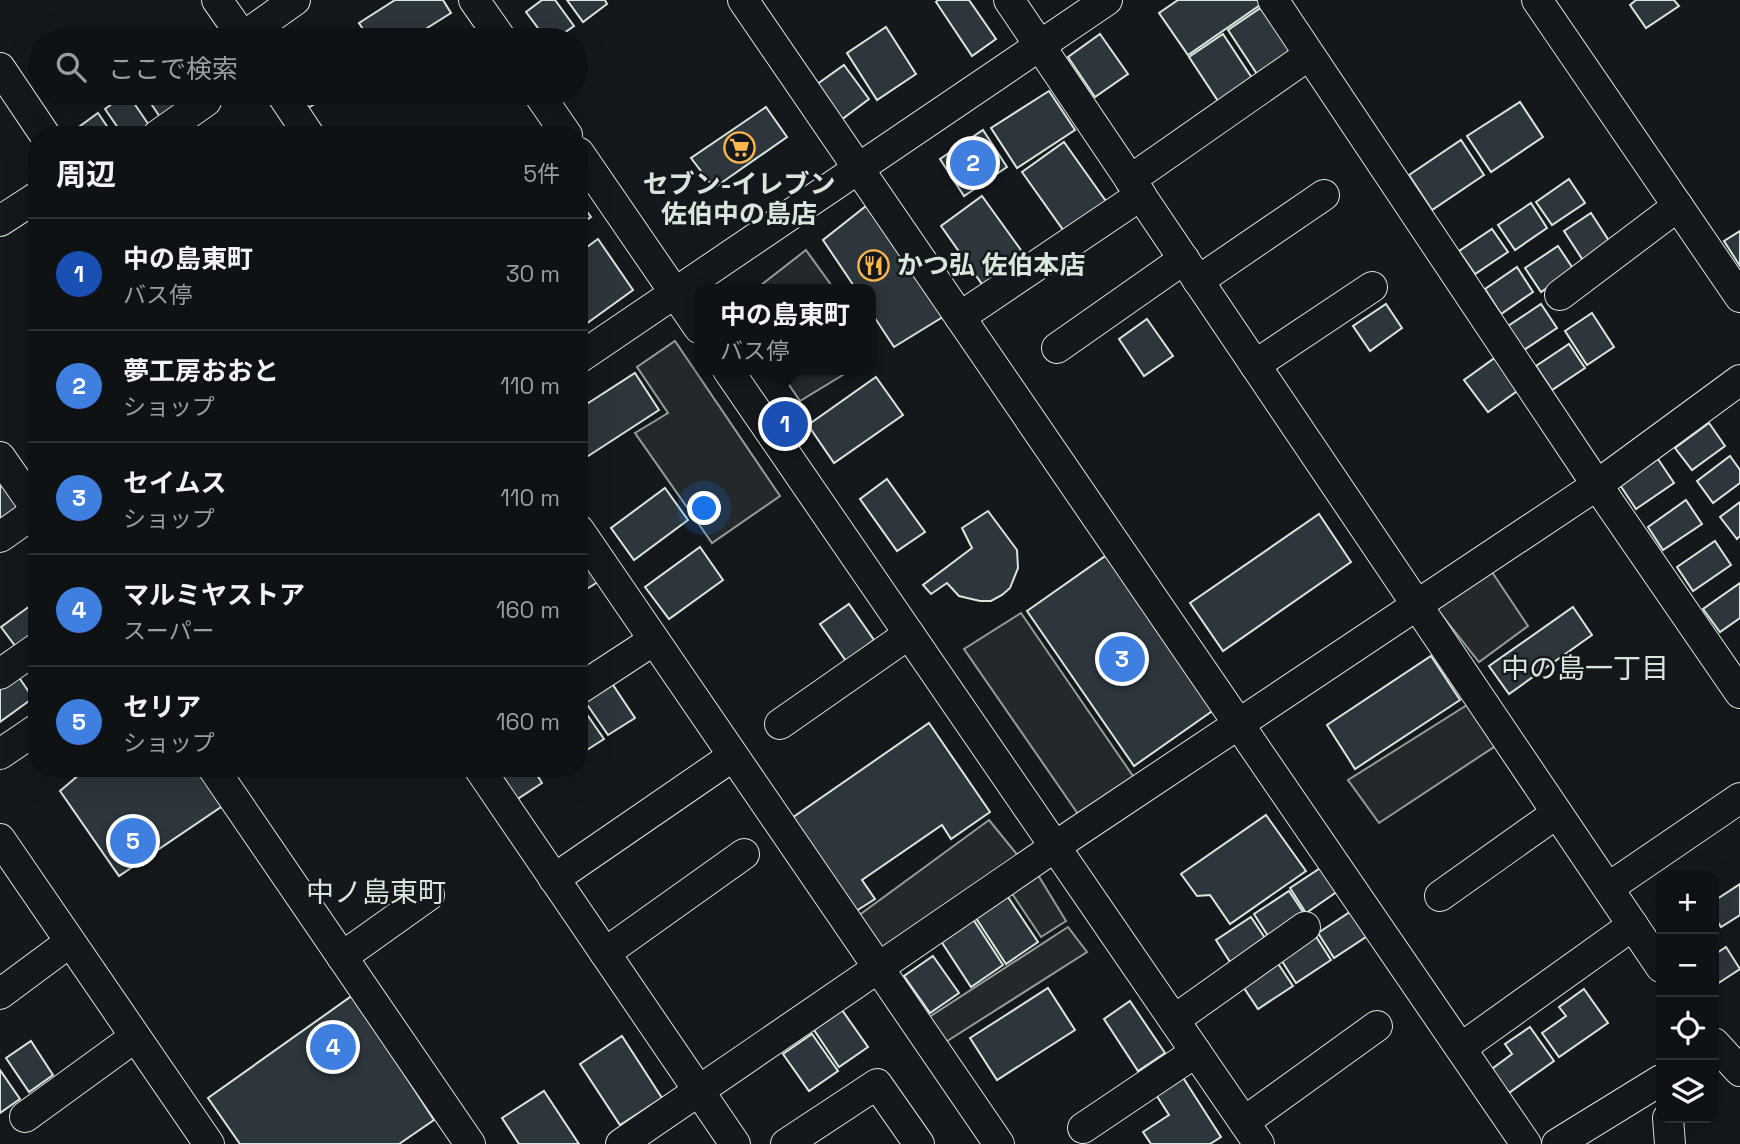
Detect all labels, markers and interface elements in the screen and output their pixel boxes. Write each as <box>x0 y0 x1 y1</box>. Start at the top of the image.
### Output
search box <box>28 28 588 105</box>
icon: search <box>52 48 90 86</box>
text: ここで検索 <box>108 52 238 86</box>
supermarket icon: セブン-イレブン 佐伯中の島店 <box>722 131 756 165</box>
pin: 2 <box>950 137 996 189</box>
text: 周辺 <box>56 155 116 194</box>
text: 5件 <box>523 159 560 189</box>
place label: セブン-イレブン 佐伯中の島店 <box>642 167 836 231</box>
text: 中の島東町 <box>123 242 253 276</box>
restaurant icon: かつ弘 佐伯本店 <box>857 248 891 282</box>
place label: かつ弘 佐伯本店 <box>897 248 1086 282</box>
text: 1 <box>74 259 84 289</box>
text: 30 m <box>506 259 560 289</box>
text: バス停 <box>123 280 192 310</box>
popup <box>694 284 876 375</box>
text: 中の島東町 <box>720 298 850 332</box>
text: バス停 <box>720 336 789 366</box>
text: 夢工房おおと <box>123 354 279 388</box>
text: 2 <box>72 371 86 401</box>
text: 110 m <box>500 371 560 401</box>
text: ショップ <box>123 392 215 422</box>
pin: 1 <box>762 398 808 450</box>
text: セイムス <box>123 466 226 500</box>
text: 3 <box>72 483 86 513</box>
text: 110 m <box>500 483 560 513</box>
your location <box>687 491 721 525</box>
text: ショップ <box>123 504 215 534</box>
text: マルミヤストア <box>123 578 305 612</box>
text: 4 <box>72 595 86 625</box>
text: 160 m <box>496 595 560 625</box>
text: スーパー <box>123 616 215 646</box>
pin: 3 <box>1099 633 1145 685</box>
district label: 中の島一丁目 <box>1501 650 1669 686</box>
text: セリア <box>123 690 201 724</box>
text: 5 <box>72 707 86 737</box>
text: 160 m <box>496 707 560 737</box>
text: ショップ <box>123 728 215 758</box>
pin: 5 <box>110 815 156 867</box>
map controls <box>1656 871 1719 1123</box>
button: + <box>1656 871 1719 934</box>
district label: 中ノ島東町 <box>306 874 446 910</box>
button: − <box>1656 934 1719 997</box>
button: locate <box>1656 997 1719 1060</box>
pin: 4 <box>310 1021 356 1073</box>
button: layers <box>1656 1060 1719 1123</box>

